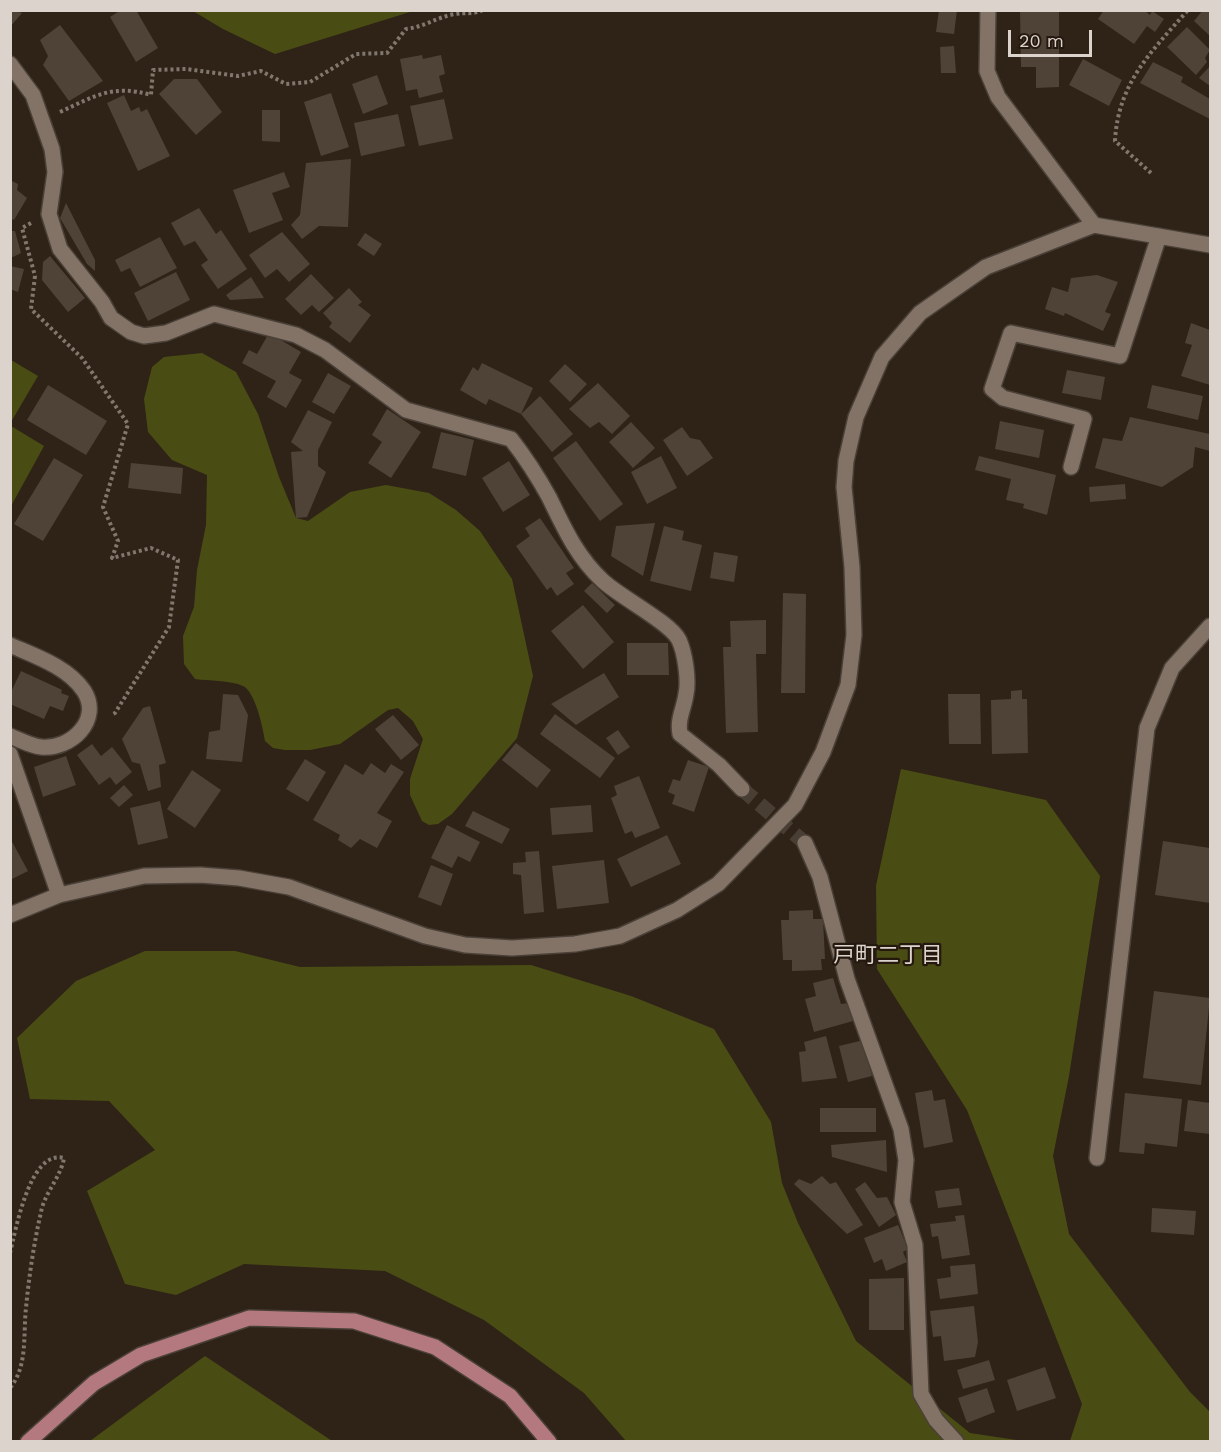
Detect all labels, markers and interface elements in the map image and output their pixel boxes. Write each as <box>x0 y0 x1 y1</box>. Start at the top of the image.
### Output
scale bar <box>1011 18 1095 56</box>
text: 20 m <box>1019 30 1064 51</box>
district label: 戸町二丁目 <box>833 943 943 969</box>

